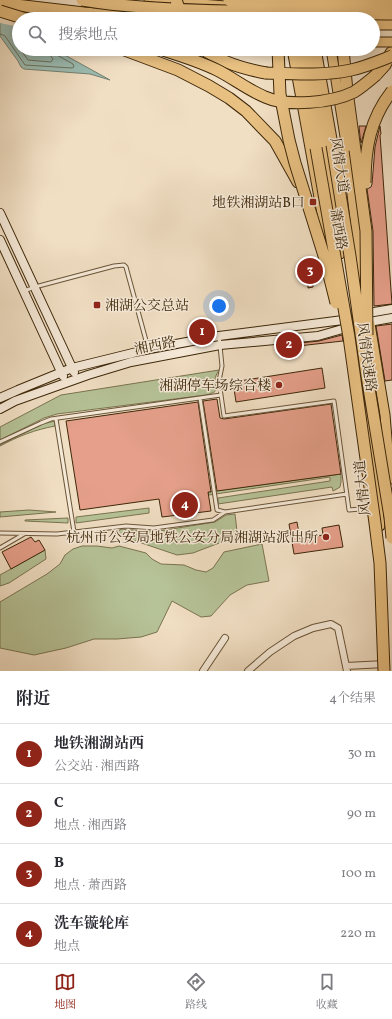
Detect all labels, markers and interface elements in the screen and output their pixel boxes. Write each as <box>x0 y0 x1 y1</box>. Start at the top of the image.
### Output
search box <box>12 12 380 56</box>
icon: search <box>26 23 48 45</box>
text: 搜索地点 <box>58 25 118 46</box>
street label: 风情大道 <box>325 136 352 194</box>
place label: 地铁湘湖站B口 <box>212 194 305 213</box>
marker: 地铁湘湖站B口 <box>308 197 318 207</box>
street label: 萧西路 <box>325 207 351 252</box>
pin: 3 <box>297 256 323 286</box>
your location <box>209 296 229 316</box>
place label: 湘湖公交总站 <box>105 297 189 316</box>
marker: 湘湖公交总站 <box>92 300 102 310</box>
pin: 1 <box>189 317 215 347</box>
street label: 风情快速路 <box>351 321 380 393</box>
pin: 2 <box>276 330 302 360</box>
street label: 湘西路 <box>133 333 178 360</box>
place label: 湘湖停车场综合楼 <box>159 377 271 396</box>
marker: 湘湖停车场综合楼 <box>274 380 284 390</box>
street label: 风情大道 <box>351 459 376 517</box>
pin: 4 <box>172 490 198 520</box>
place label: 杭州市公安局地铁公安分局湘湖站派出所 <box>66 529 318 548</box>
marker: 杭州市公安局地铁公安分局湘湖站派出所 <box>321 532 331 542</box>
text: 附近 <box>16 688 50 711</box>
text: 4个结果 <box>329 690 376 708</box>
text: 地铁湘湖站西 <box>54 734 144 755</box>
text: 1 <box>26 745 32 763</box>
text: 30 m <box>348 745 376 763</box>
text: 公交站 · 湘西路 <box>54 758 140 776</box>
text: C <box>54 793 64 814</box>
text: 2 <box>26 805 32 823</box>
text: 90 m <box>347 805 376 823</box>
text: 地点 · 湘西路 <box>54 817 127 835</box>
text: B <box>54 853 64 874</box>
text: 3 <box>26 865 32 883</box>
text: 100 m <box>341 865 376 883</box>
text: 地点 · 萧西路 <box>54 877 127 895</box>
text: 洗车镟轮库 <box>54 914 129 935</box>
text: 4 <box>25 925 33 943</box>
text: 220 m <box>340 925 376 943</box>
text: 地点 <box>54 938 80 956</box>
tab: 地图 <box>54 971 76 1013</box>
tab: 路线 <box>185 971 207 1013</box>
tab: 收藏 <box>316 971 338 1013</box>

